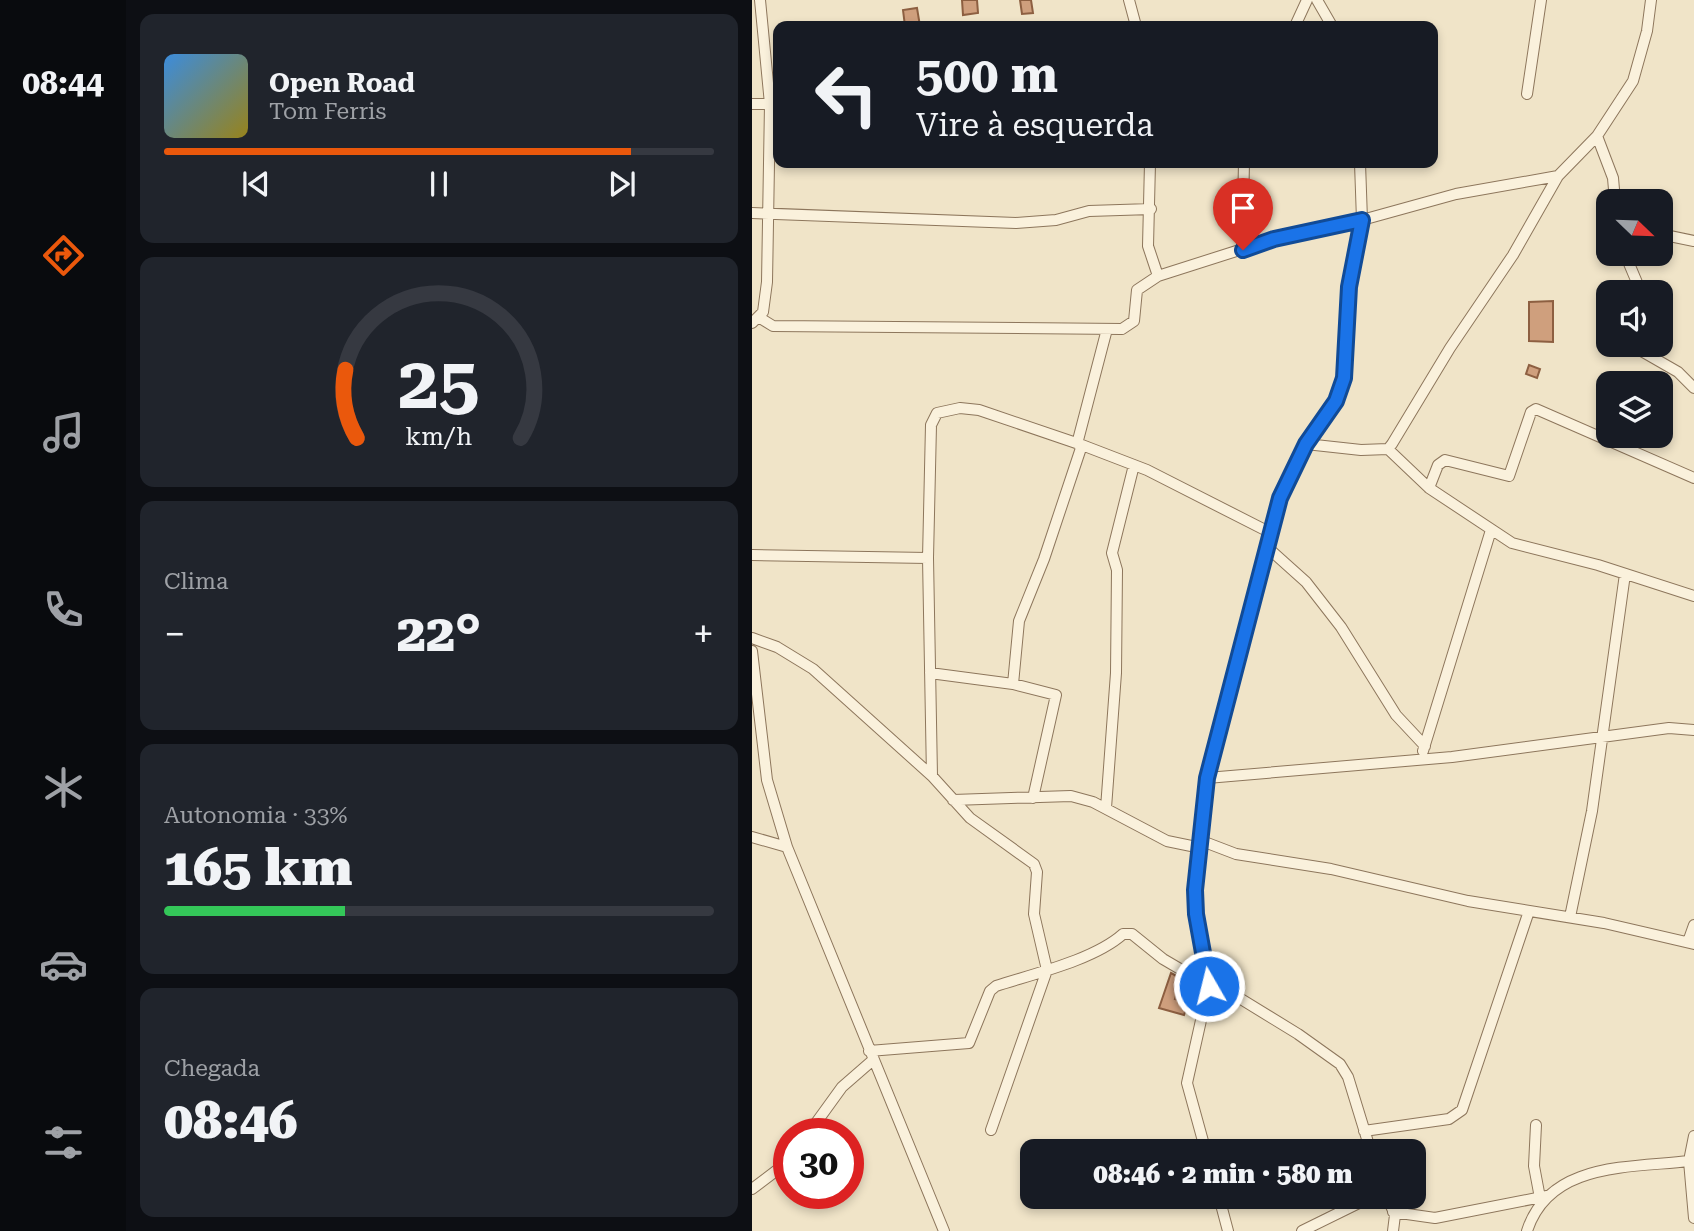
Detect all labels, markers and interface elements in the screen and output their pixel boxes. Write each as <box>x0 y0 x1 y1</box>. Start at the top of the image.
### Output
text: 500 m <box>916 47 1058 104</box>
icon: left <box>801 49 892 140</box>
text: 08:44 <box>22 64 104 102</box>
text: Open Road <box>269 68 415 98</box>
text: Tom Ferris <box>269 98 386 125</box>
text: Vire à esquerda <box>916 106 1154 144</box>
icon: previous <box>237 165 275 203</box>
icon: pause <box>420 165 458 203</box>
icon: next <box>603 165 641 203</box>
pin <box>1213 178 1273 250</box>
icon: arrive <box>1224 189 1262 227</box>
north arrow <box>1596 189 1672 266</box>
map controls <box>1596 189 1673 448</box>
icon: directions <box>39 231 88 280</box>
button: sound <box>1596 280 1673 357</box>
text: 25 <box>398 342 480 427</box>
button: layers <box>1596 371 1673 448</box>
icon: music <box>39 408 88 457</box>
text: km/h <box>406 422 472 451</box>
text: Clima <box>164 568 228 595</box>
icon: phone <box>39 585 88 634</box>
text: 22° <box>397 603 481 664</box>
text: − <box>164 612 185 656</box>
text: + <box>693 612 714 656</box>
icon: climate <box>39 763 88 812</box>
text: Autonomia · 33% <box>164 802 348 829</box>
text: 165 km <box>164 837 352 898</box>
icon: car <box>39 940 88 989</box>
position arrow <box>1172 949 1246 1023</box>
text: Chegada <box>164 1055 260 1082</box>
text: 08:46 <box>164 1090 298 1151</box>
icon: filters <box>39 1118 88 1167</box>
speed limit sign: 30 <box>773 1118 864 1209</box>
text: 08:46 · 2 min · 580 m <box>1093 1159 1353 1189</box>

